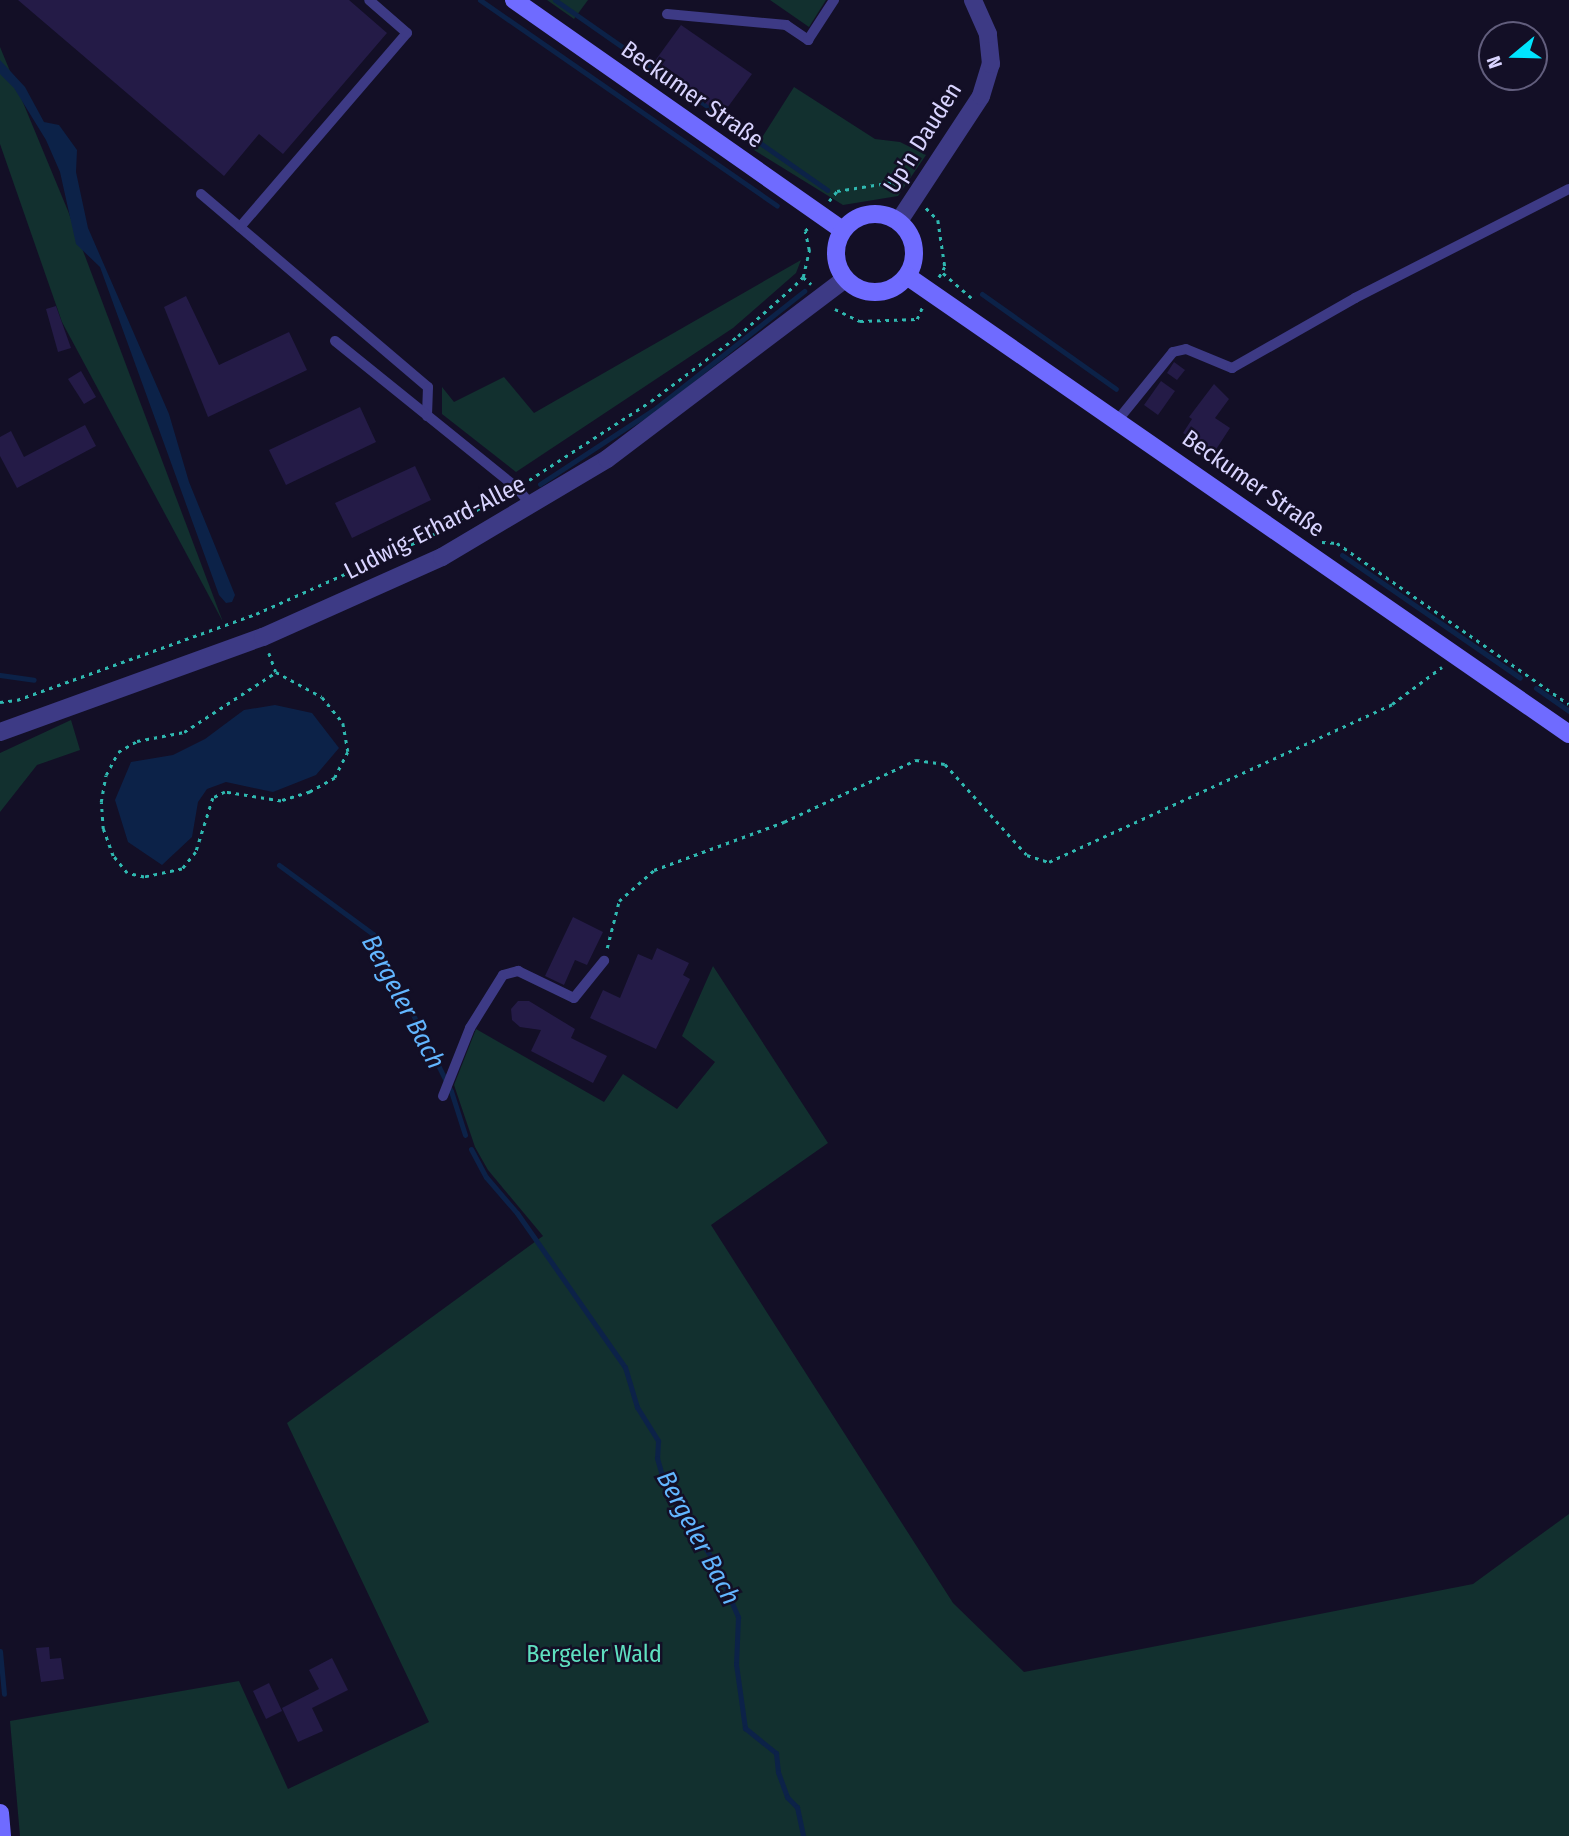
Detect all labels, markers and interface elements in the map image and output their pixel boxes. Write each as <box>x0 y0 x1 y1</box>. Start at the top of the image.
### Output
north arrow <box>1478 21 1548 91</box>
street label: Beckumer Straße <box>615 35 769 155</box>
text: N <box>1482 53 1507 71</box>
street label: Up'n Dauden <box>878 77 968 199</box>
street label: Beckumer Straße <box>1176 424 1330 544</box>
street label: Ludwig-Erhard-Allee <box>340 470 530 586</box>
water label: Bergeler Bach <box>355 930 451 1074</box>
water label: Bergeler Bach <box>650 1466 746 1610</box>
park label: Bergeler Wald <box>526 1641 662 1669</box>

